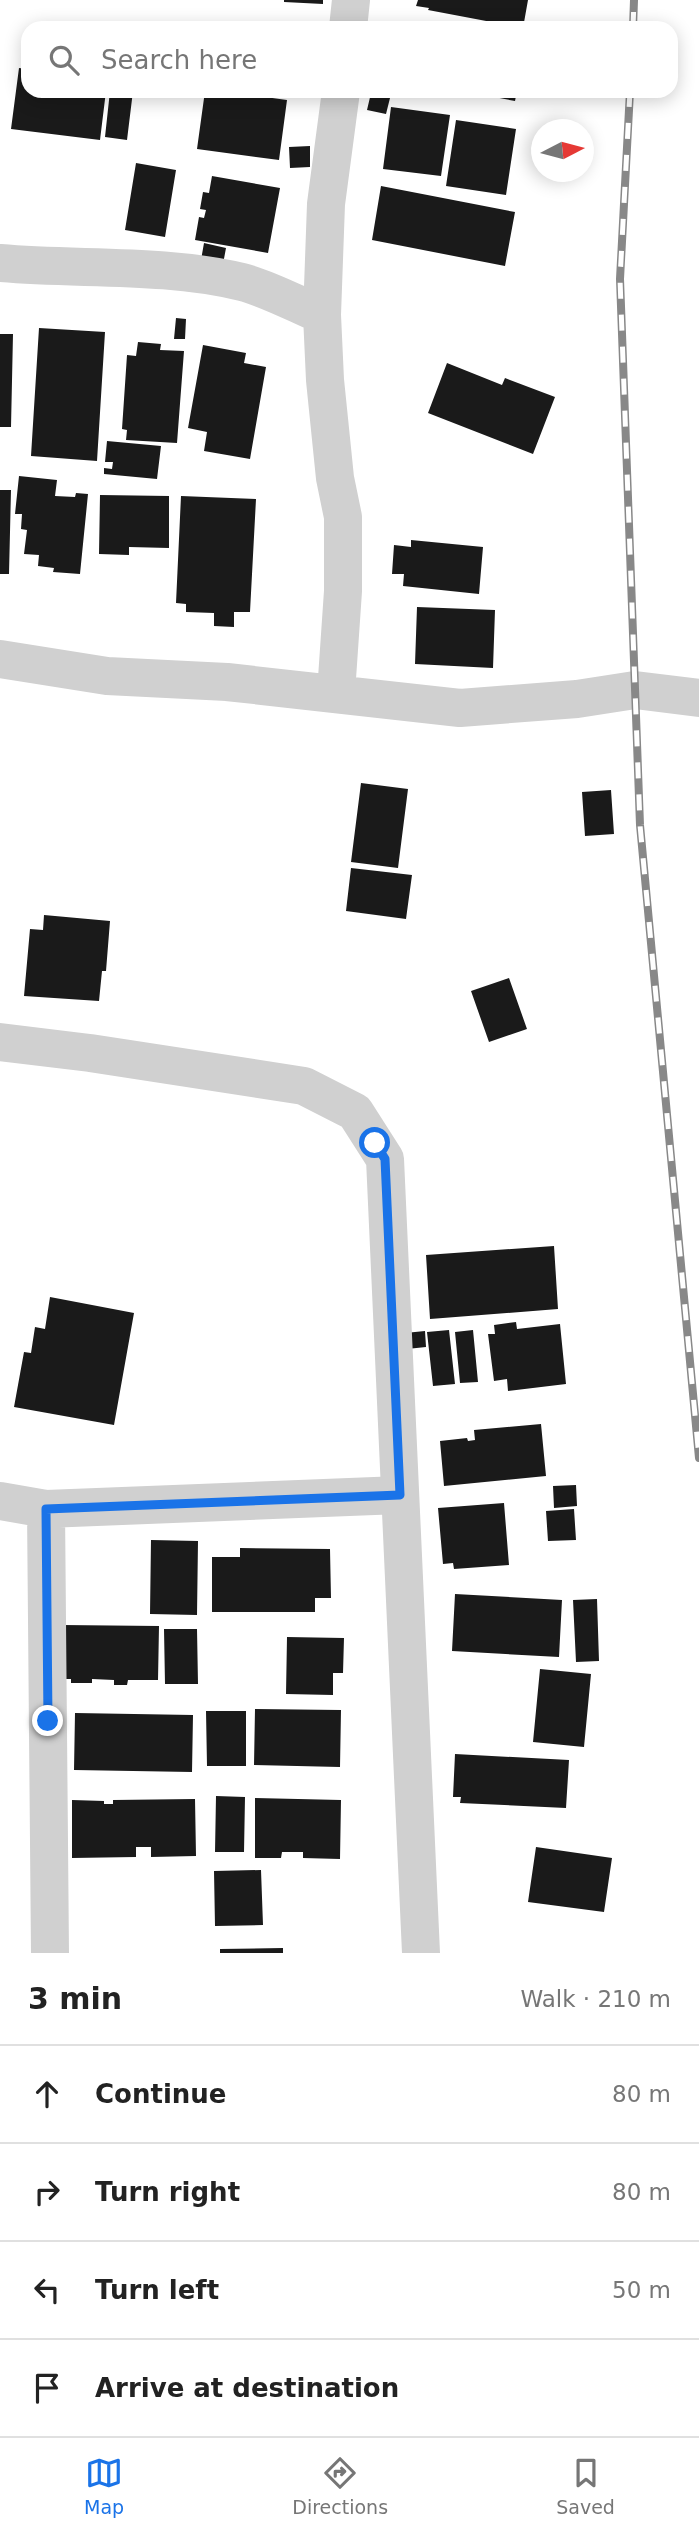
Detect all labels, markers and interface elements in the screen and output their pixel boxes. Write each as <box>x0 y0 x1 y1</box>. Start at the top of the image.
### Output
search box <box>21 21 678 98</box>
icon: search <box>45 41 83 79</box>
text: Search here <box>101 45 257 75</box>
north arrow <box>531 119 594 182</box>
route start <box>359 1127 390 1158</box>
route end <box>32 1705 63 1736</box>
text: 3 min <box>28 1981 122 2016</box>
text: Walk · 210 m <box>520 1986 671 2012</box>
icon: ahead <box>28 2075 66 2113</box>
text: Continue <box>95 2079 226 2109</box>
text: 80 m <box>612 2081 671 2107</box>
icon: right <box>28 2173 66 2211</box>
text: Turn right <box>95 2177 240 2207</box>
text: 80 m <box>612 2179 671 2205</box>
icon: left <box>28 2271 66 2309</box>
text: Turn left <box>95 2275 219 2305</box>
text: 50 m <box>612 2277 671 2303</box>
icon: arrive <box>28 2369 66 2407</box>
text: Arrive at destination <box>95 2373 399 2403</box>
tab: Map <box>84 2454 124 2518</box>
tab: Directions <box>292 2454 388 2518</box>
tab: Saved <box>556 2454 615 2518</box>

